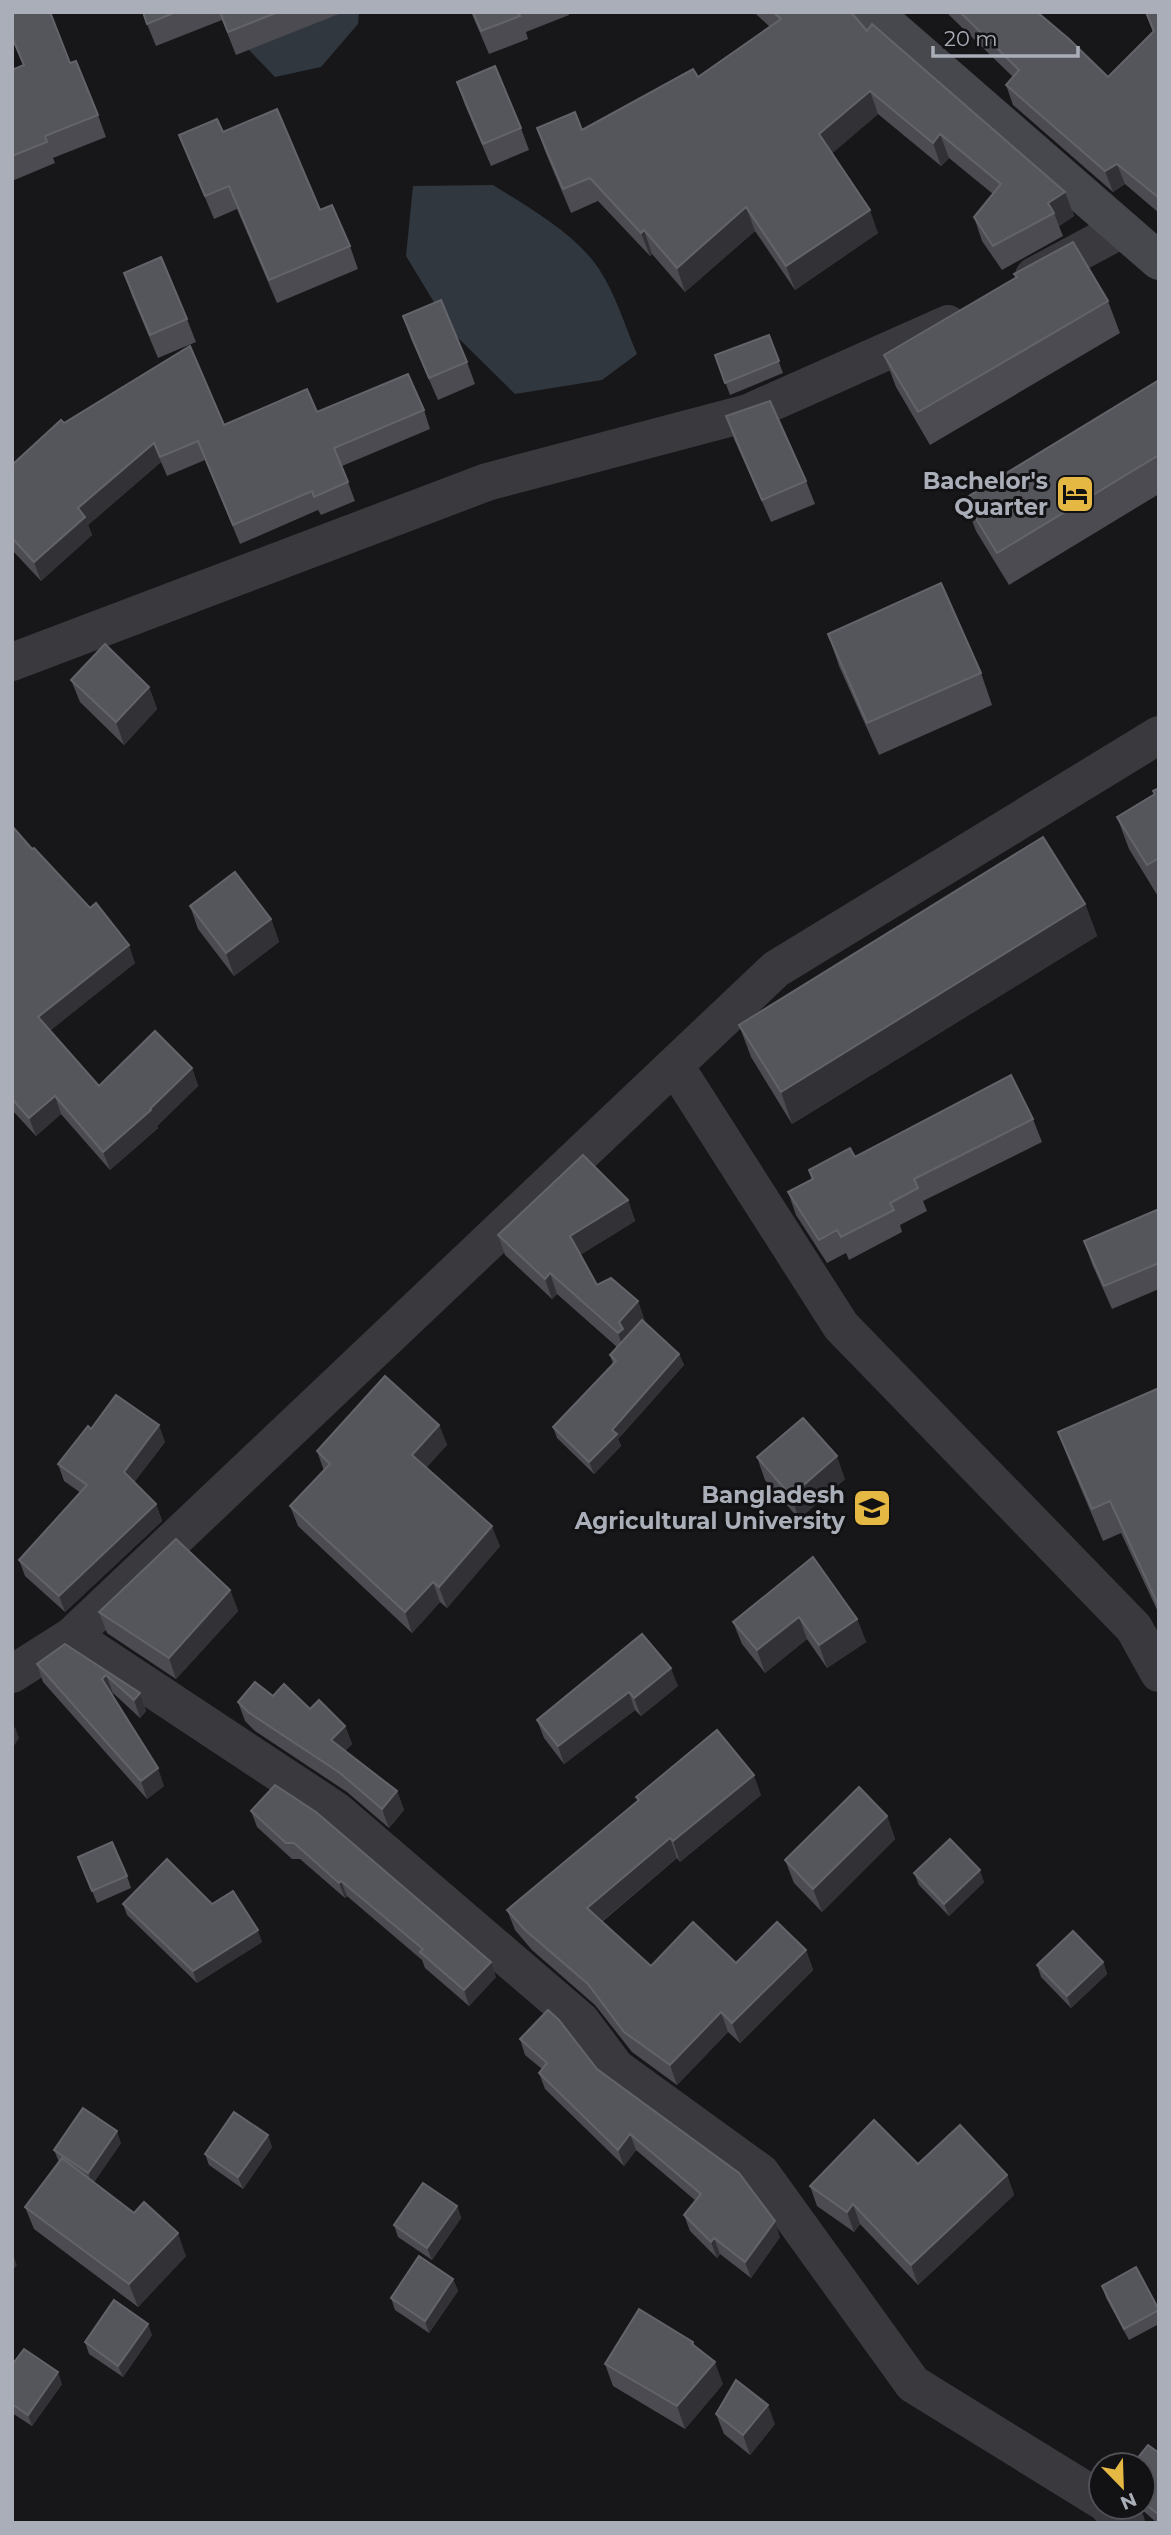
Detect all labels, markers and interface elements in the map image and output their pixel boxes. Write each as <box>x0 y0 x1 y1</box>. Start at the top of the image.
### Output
scale bar <box>933 14 1078 58</box>
text: 20 m <box>944 26 998 51</box>
place label: Bachelor's Quarter <box>923 467 1048 521</box>
hotel icon: Bachelor's Quarter <box>1054 473 1096 515</box>
place label: Bangladesh Agricultural University <box>574 1481 845 1535</box>
school or university icon: Bangladesh Agricultural University <box>851 1487 893 1529</box>
north arrow <box>1087 2451 1157 2521</box>
text: N <box>1117 2488 1140 2515</box>

